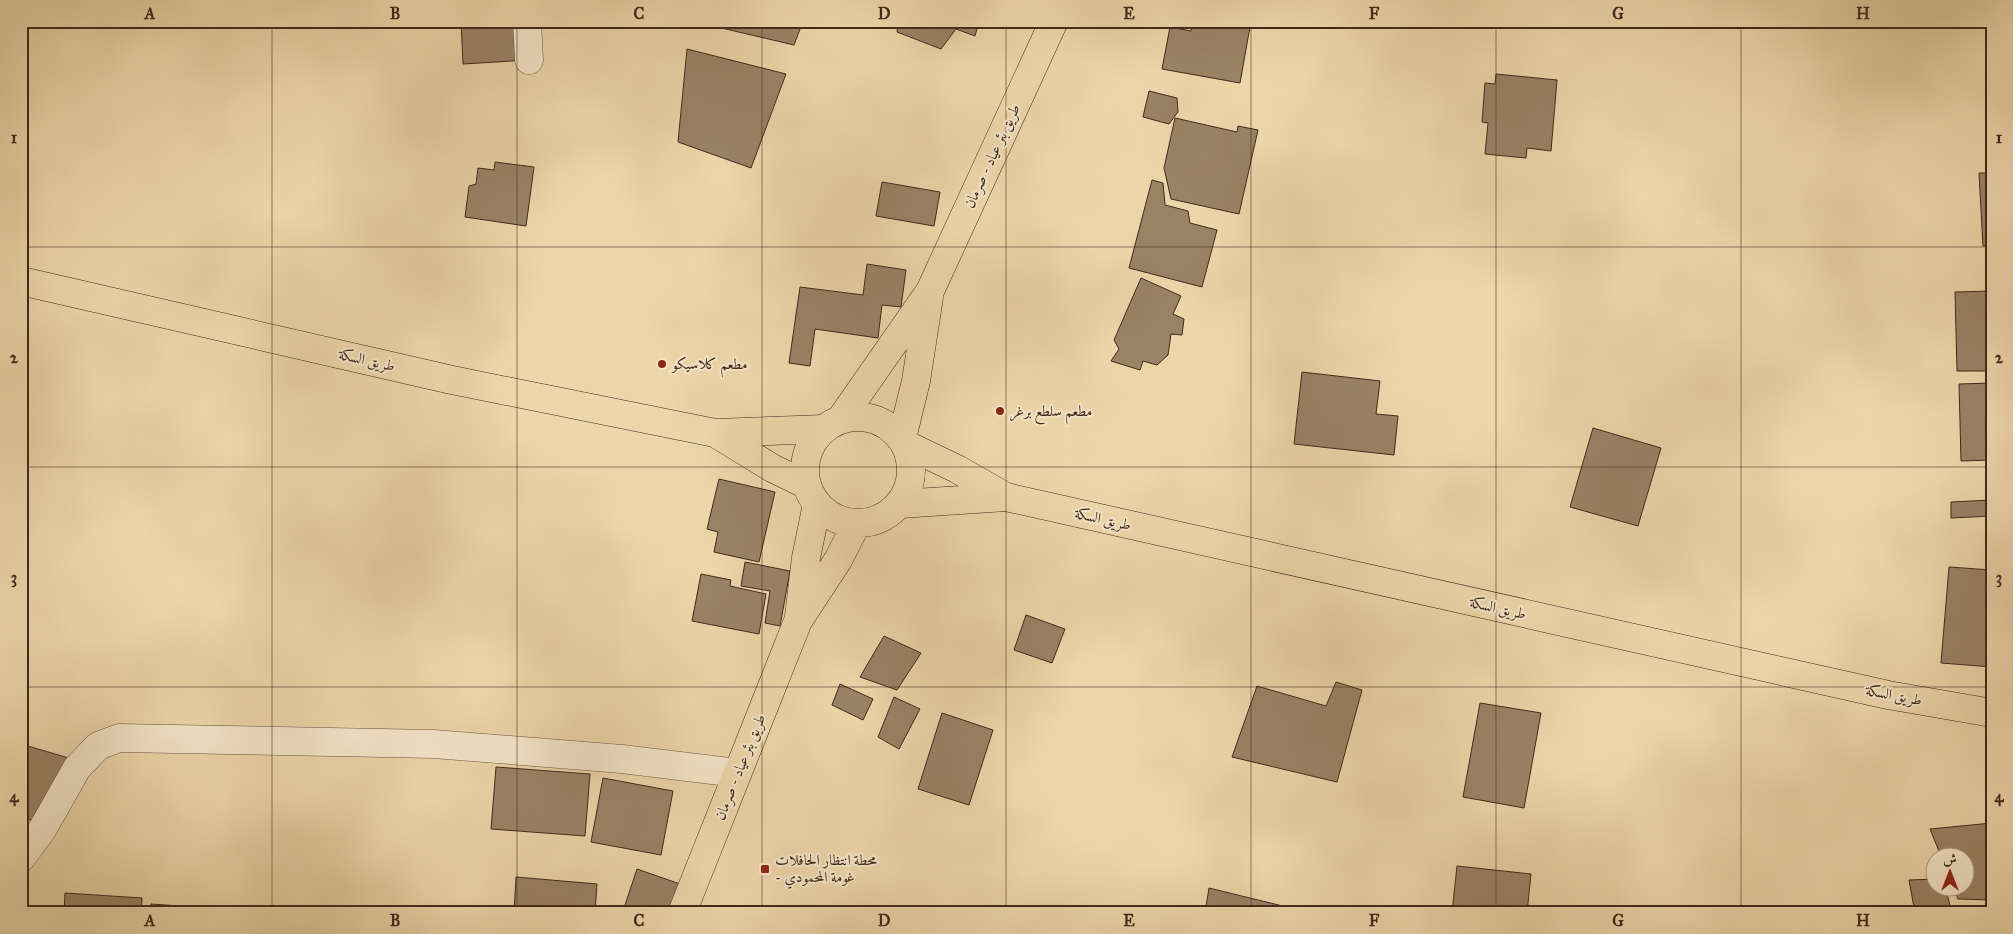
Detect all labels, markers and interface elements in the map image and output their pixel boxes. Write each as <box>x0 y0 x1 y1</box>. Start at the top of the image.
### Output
text: A <box>144 4 156 23</box>
text: B <box>390 4 400 23</box>
text: C <box>634 4 645 23</box>
text: D <box>878 4 891 23</box>
text: E <box>1123 4 1135 23</box>
text: F <box>1369 4 1380 23</box>
text: G <box>1612 4 1624 23</box>
text: H <box>1856 4 1870 23</box>
street label: طريق بئر عياد - صرمان <box>960 101 1025 211</box>
text: 1 <box>11 128 18 147</box>
text: 1 <box>1996 128 2003 147</box>
street label: طريق السكة <box>336 345 397 376</box>
text: 2 <box>10 348 19 367</box>
text: 2 <box>1995 348 2004 367</box>
place label: مطعم كلاسيكو <box>670 355 748 378</box>
marker: مطعم كلاسيكو <box>656 358 668 370</box>
place label: مطعم سلطع برغر <box>1010 402 1092 425</box>
marker: مطعم سلطع برغر <box>994 405 1006 417</box>
street label: طريق السكة <box>1072 504 1133 535</box>
text: 3 <box>11 568 17 588</box>
text: 3 <box>1996 568 2002 588</box>
street label: طريق السكة <box>1467 593 1528 624</box>
street label: طريق السكة <box>1863 681 1924 710</box>
street label: طريق بئر عياد - صرمان <box>711 711 770 823</box>
text: 4 <box>10 787 20 807</box>
text: 4 <box>1995 787 2005 807</box>
north arrow <box>1926 846 1976 896</box>
place label: محطة انتظار الحافلات - غومة المحمودي <box>775 851 877 889</box>
text: ش <box>1943 851 1957 868</box>
marker: محطة انتظار الحافلات - غومة المحمودي <box>759 863 771 875</box>
text: A <box>144 911 156 930</box>
text: B <box>390 911 400 930</box>
text: C <box>634 911 645 930</box>
text: D <box>878 911 891 930</box>
text: E <box>1123 911 1135 930</box>
text: F <box>1369 911 1380 930</box>
text: G <box>1612 911 1624 930</box>
text: H <box>1856 911 1870 930</box>

